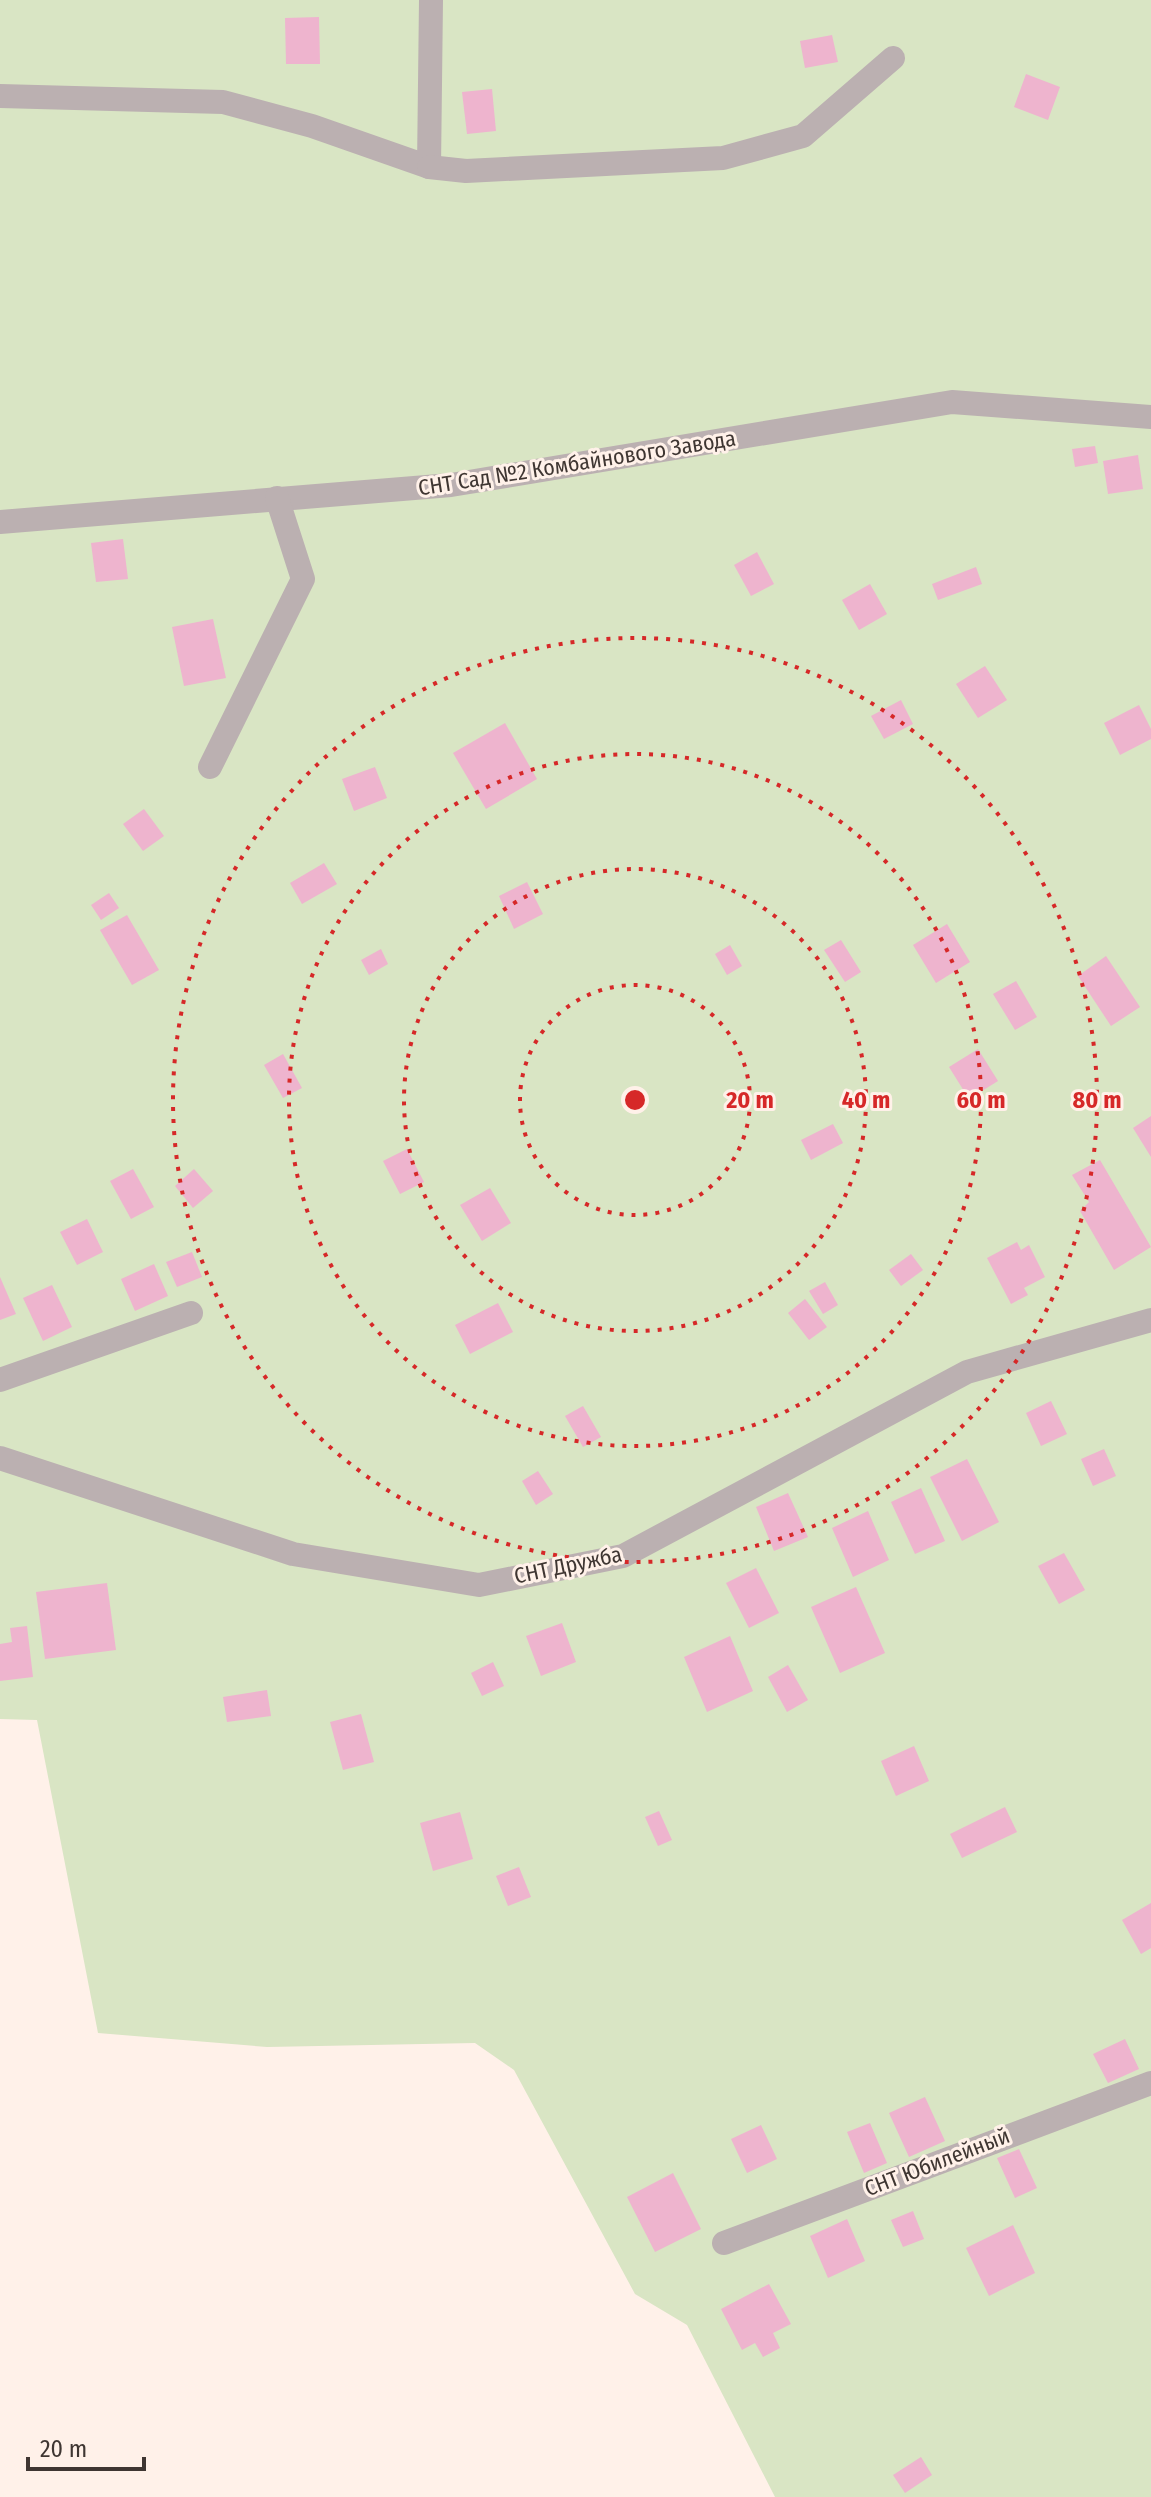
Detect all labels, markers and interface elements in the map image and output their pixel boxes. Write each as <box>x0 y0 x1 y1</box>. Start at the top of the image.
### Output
street label: СНТ Сад №2 Комбайнового Завода <box>416 425 738 501</box>
centre of rings <box>621 1086 649 1114</box>
text: 20 m <box>725 1086 774 1114</box>
text: 40 m <box>842 1086 890 1114</box>
text: 60 m <box>957 1086 1005 1114</box>
text: 80 m <box>1072 1086 1122 1114</box>
street label: СНТ Дружба <box>512 1540 624 1590</box>
street label: СНТ Юбилейный <box>861 2122 1013 2202</box>
scale bar <box>28 2421 144 2471</box>
text: 20 m <box>40 2435 87 2463</box>

